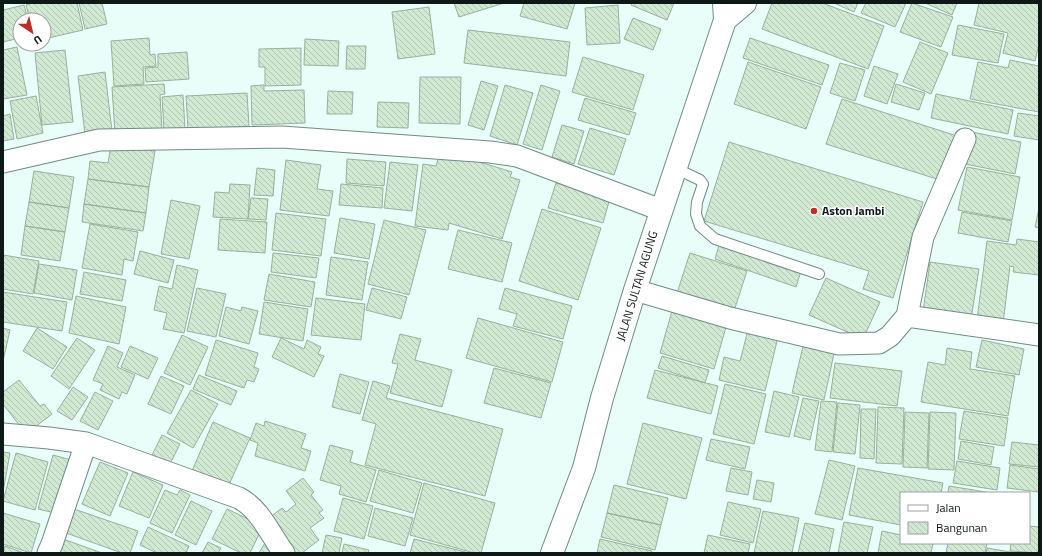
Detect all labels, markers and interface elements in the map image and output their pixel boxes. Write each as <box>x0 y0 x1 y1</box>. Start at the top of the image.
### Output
north arrow <box>12 12 52 52</box>
text: U <box>30 32 45 49</box>
place label: Aston Jambi <box>822 201 884 220</box>
marker: Aston Jambi <box>809 206 819 216</box>
street label: JALAN SULTAN AGUNG <box>611 228 662 343</box>
legend <box>900 492 1030 544</box>
text: Jalan <box>936 498 961 517</box>
text: Bangunan <box>936 518 987 537</box>

